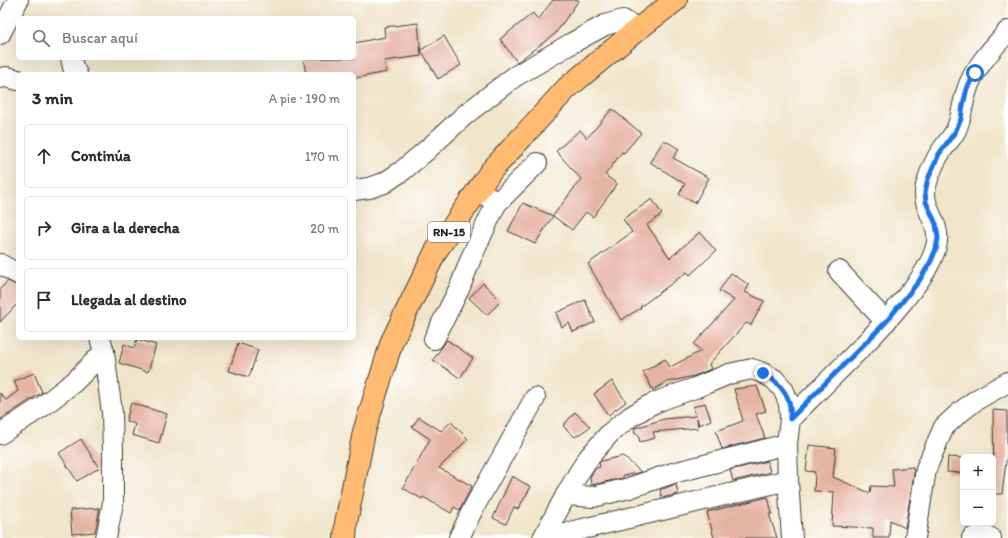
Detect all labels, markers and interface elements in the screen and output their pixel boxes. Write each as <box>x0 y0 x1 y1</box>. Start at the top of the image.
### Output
search box <box>16 16 356 60</box>
icon: search <box>30 27 52 49</box>
text: Buscar aquí <box>62 29 138 47</box>
route start <box>966 64 984 82</box>
text: 3 min <box>32 88 73 108</box>
text: A pie · 190 m <box>269 91 340 106</box>
icon: ahead <box>33 145 55 167</box>
text: Continúa <box>71 147 131 165</box>
text: 170 m <box>305 149 339 164</box>
icon: right <box>33 217 55 239</box>
text: Gira a la derecha <box>71 219 180 237</box>
text: 20 m <box>310 221 339 236</box>
road number: RN-15 <box>428 222 470 242</box>
icon: arrive <box>33 289 55 311</box>
text: Llegada al destino <box>71 291 187 309</box>
route end <box>754 364 772 382</box>
map controls <box>960 454 996 526</box>
button: + <box>960 454 996 490</box>
button: − <box>960 490 996 526</box>

